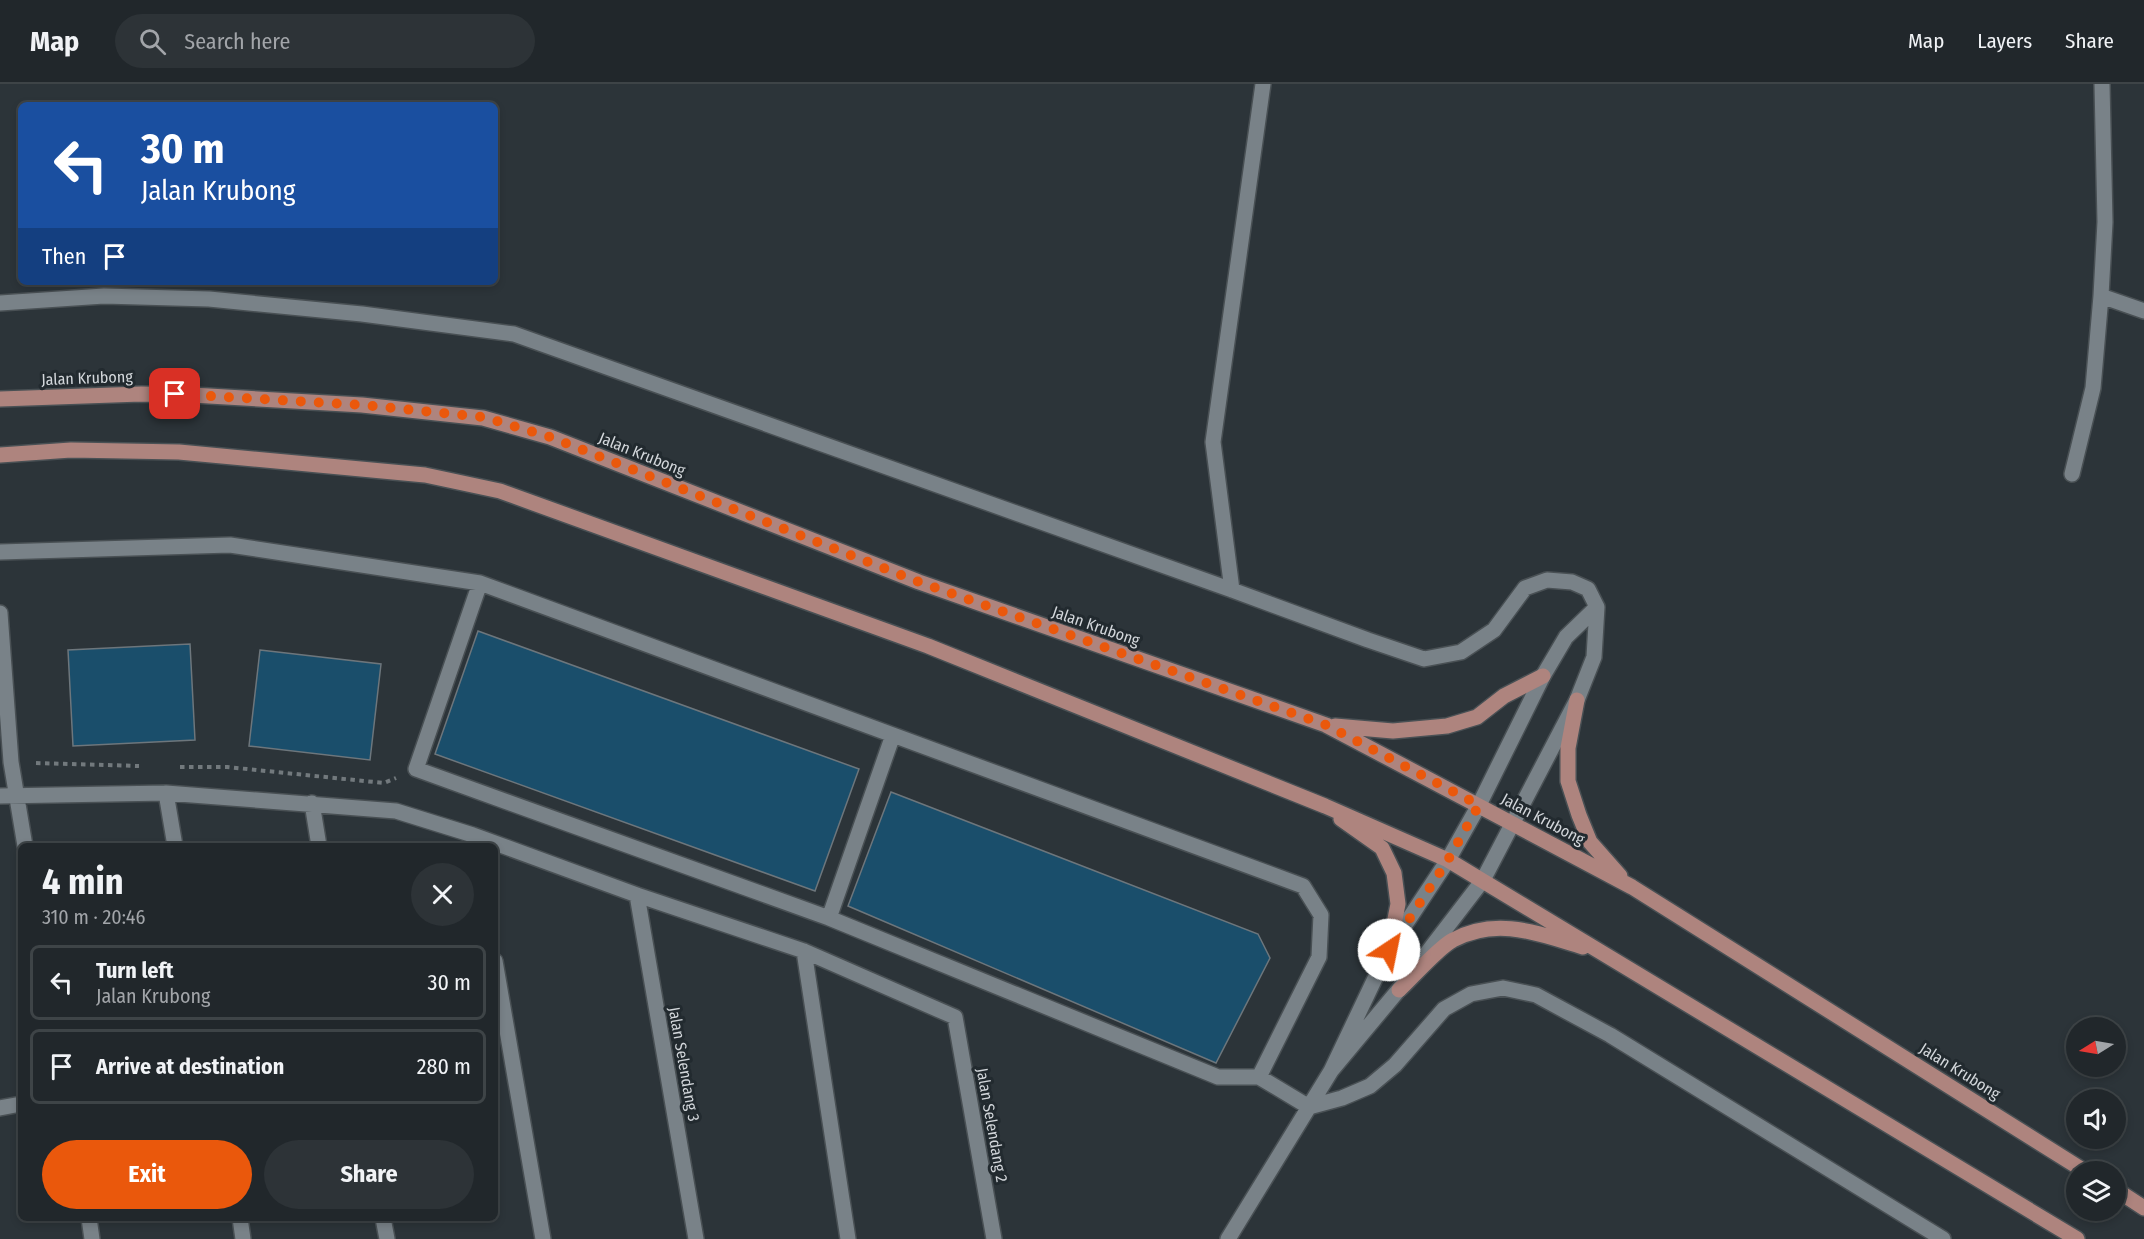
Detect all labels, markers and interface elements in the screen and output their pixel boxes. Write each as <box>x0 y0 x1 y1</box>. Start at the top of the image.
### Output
search box <box>115 14 535 68</box>
text: Map <box>30 25 79 58</box>
icon: search <box>136 25 169 58</box>
text: Search here <box>184 28 290 55</box>
text: Map <box>1908 28 1944 54</box>
text: Layers <box>1977 28 2032 54</box>
text: Share <box>2065 28 2114 54</box>
text: 30 m <box>141 124 225 174</box>
icon: left <box>42 126 120 204</box>
text: Jalan Krubong <box>141 175 295 207</box>
icon: arrive <box>98 240 131 273</box>
text: Then <box>42 243 86 270</box>
street label: Jalan Krubong <box>41 367 134 389</box>
pin <box>149 368 200 419</box>
icon: arrive <box>158 377 191 410</box>
street label: Jalan Krubong <box>596 428 688 480</box>
street label: Jalan Krubong <box>1050 602 1143 650</box>
street label: Jalan Krubong <box>1498 789 1588 849</box>
text: 4 min <box>42 860 124 904</box>
button: close <box>411 863 474 926</box>
text: 310 m · 20:46 <box>42 905 145 929</box>
position arrow <box>1357 918 1421 982</box>
text: Turn left <box>96 957 174 984</box>
icon: left <box>45 966 78 999</box>
text: 30 m <box>428 969 471 996</box>
text: Jalan Krubong <box>96 984 210 1008</box>
street label: Jalan Selendang 3 <box>665 1005 703 1123</box>
north arrow <box>2066 1017 2126 1077</box>
map controls <box>2066 1017 2126 1221</box>
street label: Jalan Krubong <box>1916 1039 2004 1104</box>
icon: arrive <box>45 1050 78 1083</box>
text: Arrive at destination <box>96 1053 284 1080</box>
text: 280 m <box>417 1053 471 1080</box>
street label: Jalan Selendang 2 <box>973 1066 1011 1184</box>
button: sound <box>2066 1089 2126 1149</box>
button: Exit <box>42 1140 252 1209</box>
button: Share <box>264 1140 474 1209</box>
button: layers <box>2066 1161 2126 1221</box>

